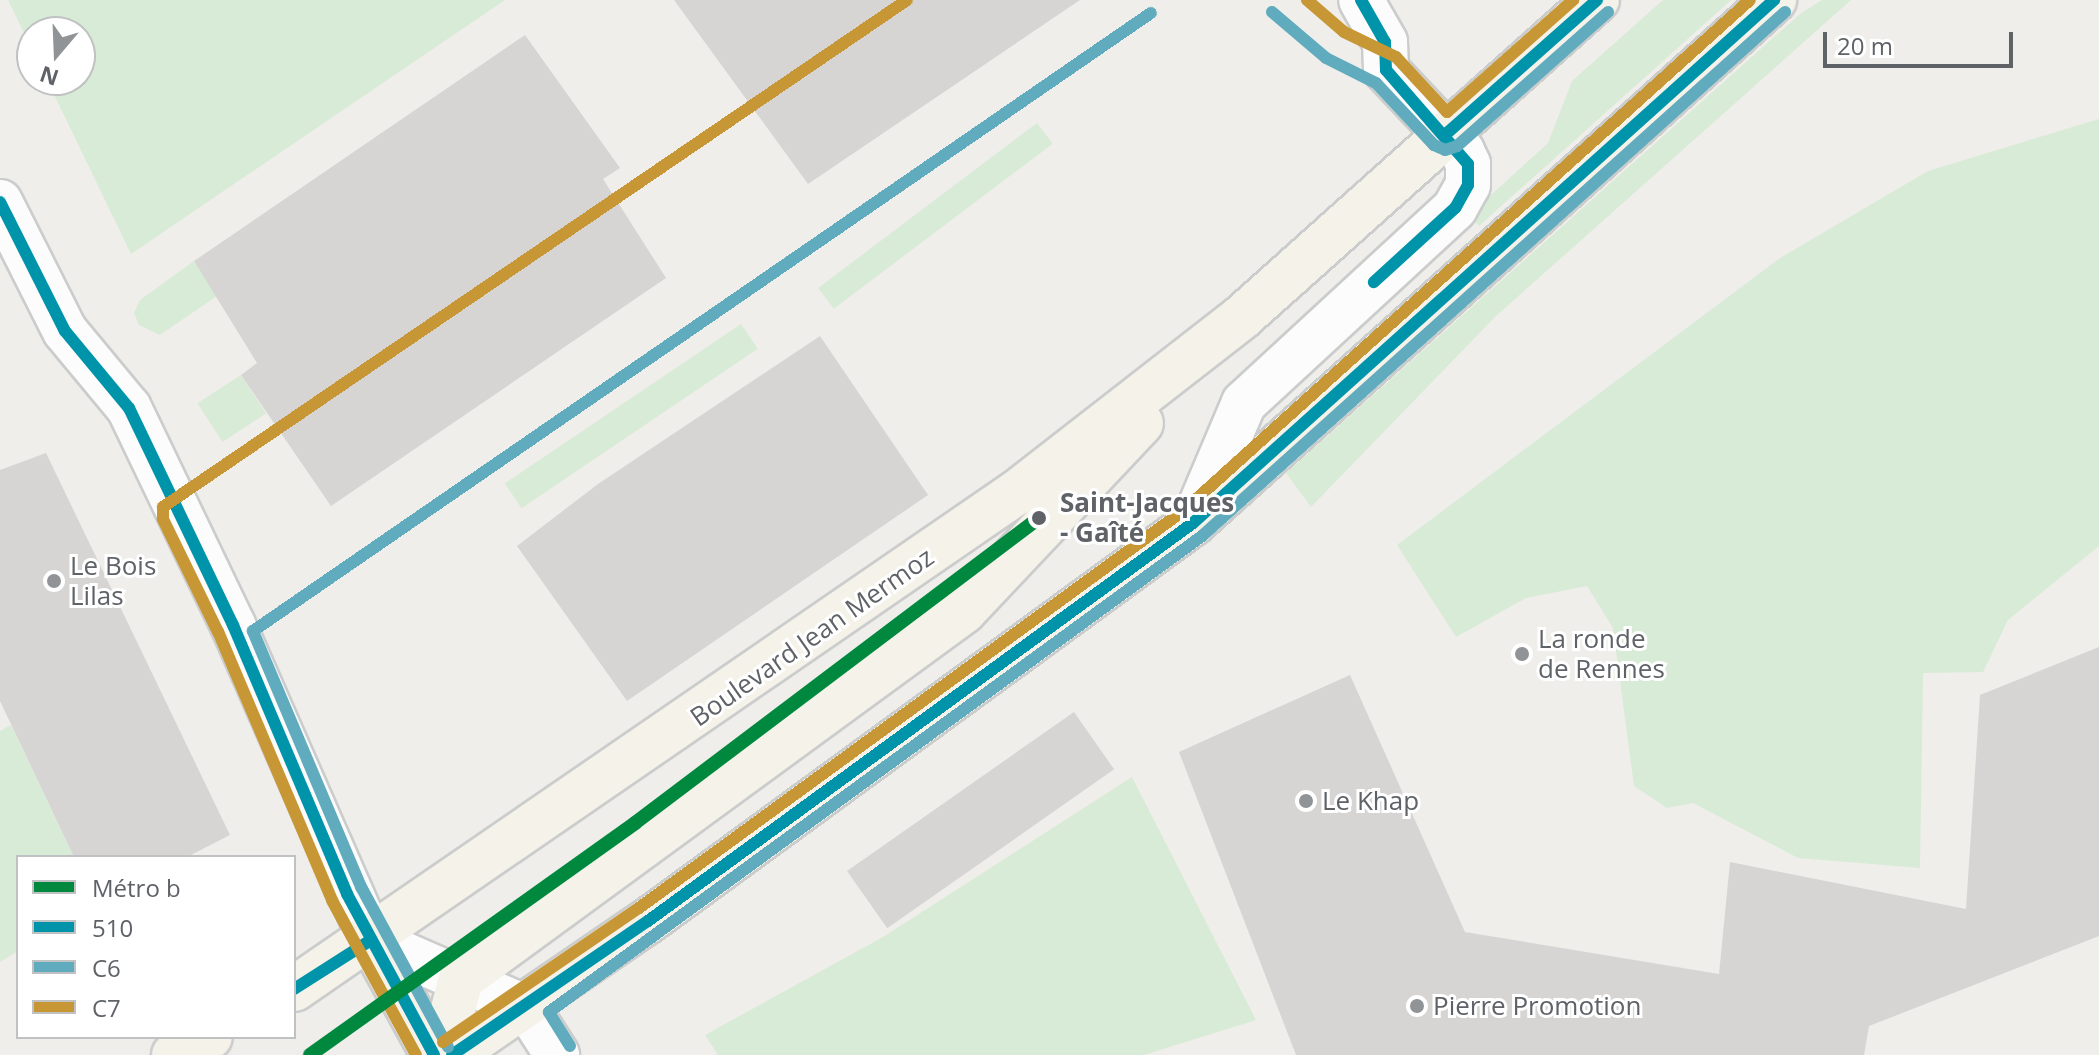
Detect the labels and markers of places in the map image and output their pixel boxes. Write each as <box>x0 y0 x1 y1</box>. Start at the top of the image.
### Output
place label: Saint-Jacques - Gaîté <box>1060 487 1234 548</box>
marker: Saint-Jacques - Gaîté <box>1025 504 1053 532</box>
place label: Le Bois Lilas <box>70 550 156 612</box>
marker: Le Bois Lilas <box>45 572 63 590</box>
place label: La ronde de Rennes <box>1538 623 1665 684</box>
marker: La ronde de Rennes <box>1513 645 1531 663</box>
place label: Le Khap <box>1322 785 1419 817</box>
marker: Le Khap <box>1297 792 1315 810</box>
place label: Pierre Promotion <box>1433 990 1641 1022</box>
marker: Pierre Promotion <box>1408 997 1426 1015</box>

